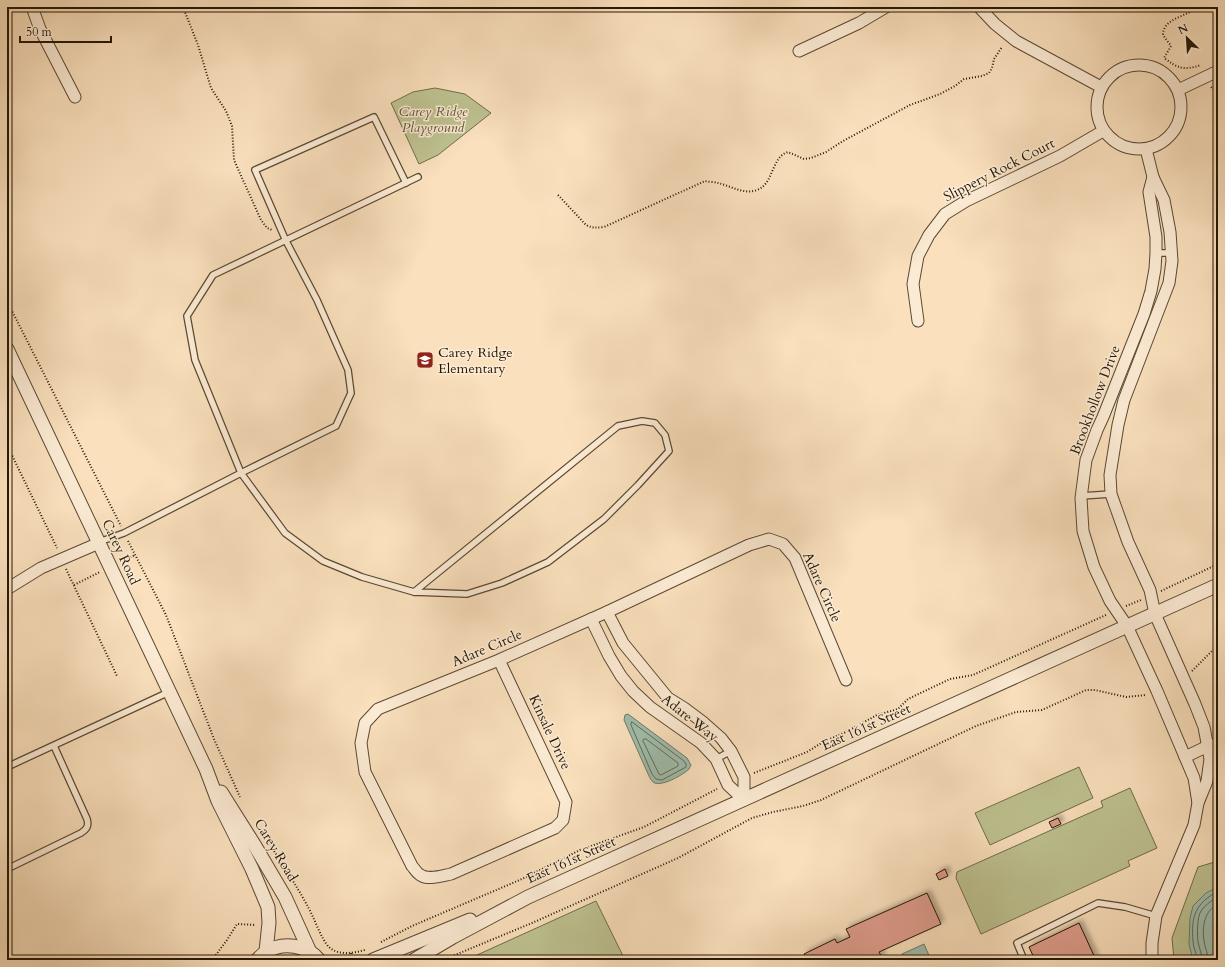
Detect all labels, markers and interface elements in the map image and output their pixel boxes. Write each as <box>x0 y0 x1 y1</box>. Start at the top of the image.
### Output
scale bar <box>20 18 111 44</box>
north arrow <box>1167 18 1207 58</box>
text: N <box>1175 20 1191 38</box>
text: 50 m <box>26 24 53 40</box>
park label: Carey Ridge Playground <box>399 102 468 137</box>
street label: Slippery Rock Court <box>940 133 1058 206</box>
street label: Brookhollow Drive <box>1065 342 1125 458</box>
place label: Carey Ridge Elementary <box>438 343 513 378</box>
school or university icon: Carey Ridge Elementary <box>415 350 435 370</box>
street label: Carey Road <box>98 516 145 588</box>
street label: Adare Circle <box>798 549 846 625</box>
street label: Adare Circle <box>449 625 525 671</box>
street label: Adare Way <box>658 690 723 747</box>
street label: Kinsale Drive <box>524 691 576 773</box>
street label: East 161st Street <box>818 699 914 755</box>
street label: Carey Road <box>250 815 302 885</box>
street label: East 161st Street <box>523 832 619 888</box>

